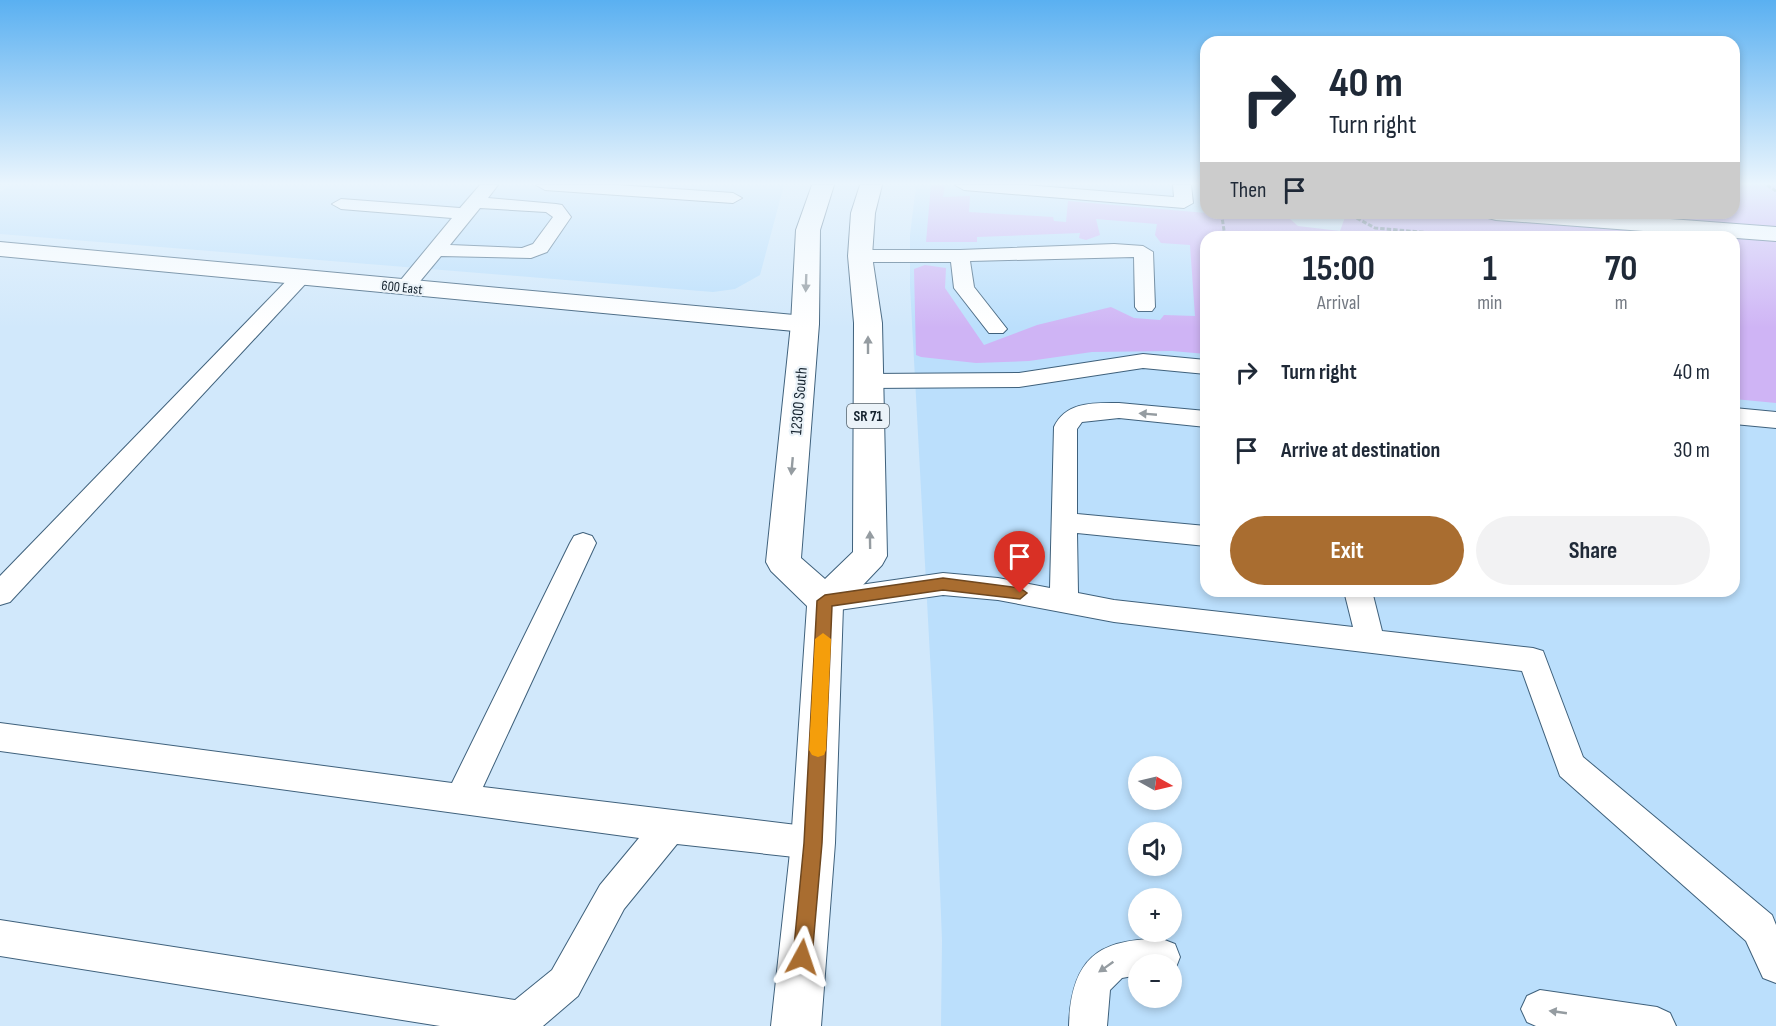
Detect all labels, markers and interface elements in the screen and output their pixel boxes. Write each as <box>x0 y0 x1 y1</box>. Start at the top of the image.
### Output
text: 40 m <box>1329 58 1403 109</box>
icon: right <box>1230 60 1308 138</box>
text: Turn right <box>1329 109 1416 141</box>
icon: arrive <box>1278 174 1311 207</box>
text: Then <box>1230 177 1266 204</box>
text: 15:00 <box>1302 248 1375 291</box>
text: 1 <box>1483 248 1497 291</box>
text: 70 <box>1605 248 1638 291</box>
one-way arrow <box>802 273 811 292</box>
street label: 600 East <box>381 277 423 298</box>
text: Arrival <box>1317 291 1360 315</box>
text: min <box>1477 291 1502 315</box>
text: m <box>1615 291 1628 315</box>
one-way arrow <box>863 336 873 355</box>
icon: right <box>1230 356 1263 389</box>
text: Turn right <box>1281 359 1357 386</box>
text: 40 m <box>1673 359 1710 386</box>
street label: 12300 South <box>787 367 812 436</box>
road number: SR 71 <box>847 404 889 428</box>
one-way arrow <box>1138 409 1157 419</box>
icon: arrive <box>1230 434 1263 467</box>
text: Arrive at destination <box>1281 437 1440 464</box>
text: 30 m <box>1673 437 1710 464</box>
one-way arrow <box>787 456 797 475</box>
button: Exit <box>1230 516 1464 585</box>
button: Share <box>1476 516 1710 585</box>
one-way arrow <box>865 531 874 550</box>
pin <box>994 531 1045 593</box>
icon: arrive <box>1003 540 1036 573</box>
north arrow <box>1128 756 1182 810</box>
map controls <box>1128 756 1182 1008</box>
button: sound <box>1128 822 1182 876</box>
button: + <box>1128 888 1182 942</box>
position arrow <box>770 925 834 989</box>
button: − <box>1128 954 1182 1008</box>
one-way arrow <box>1099 961 1115 973</box>
one-way arrow <box>1548 1007 1567 1016</box>

